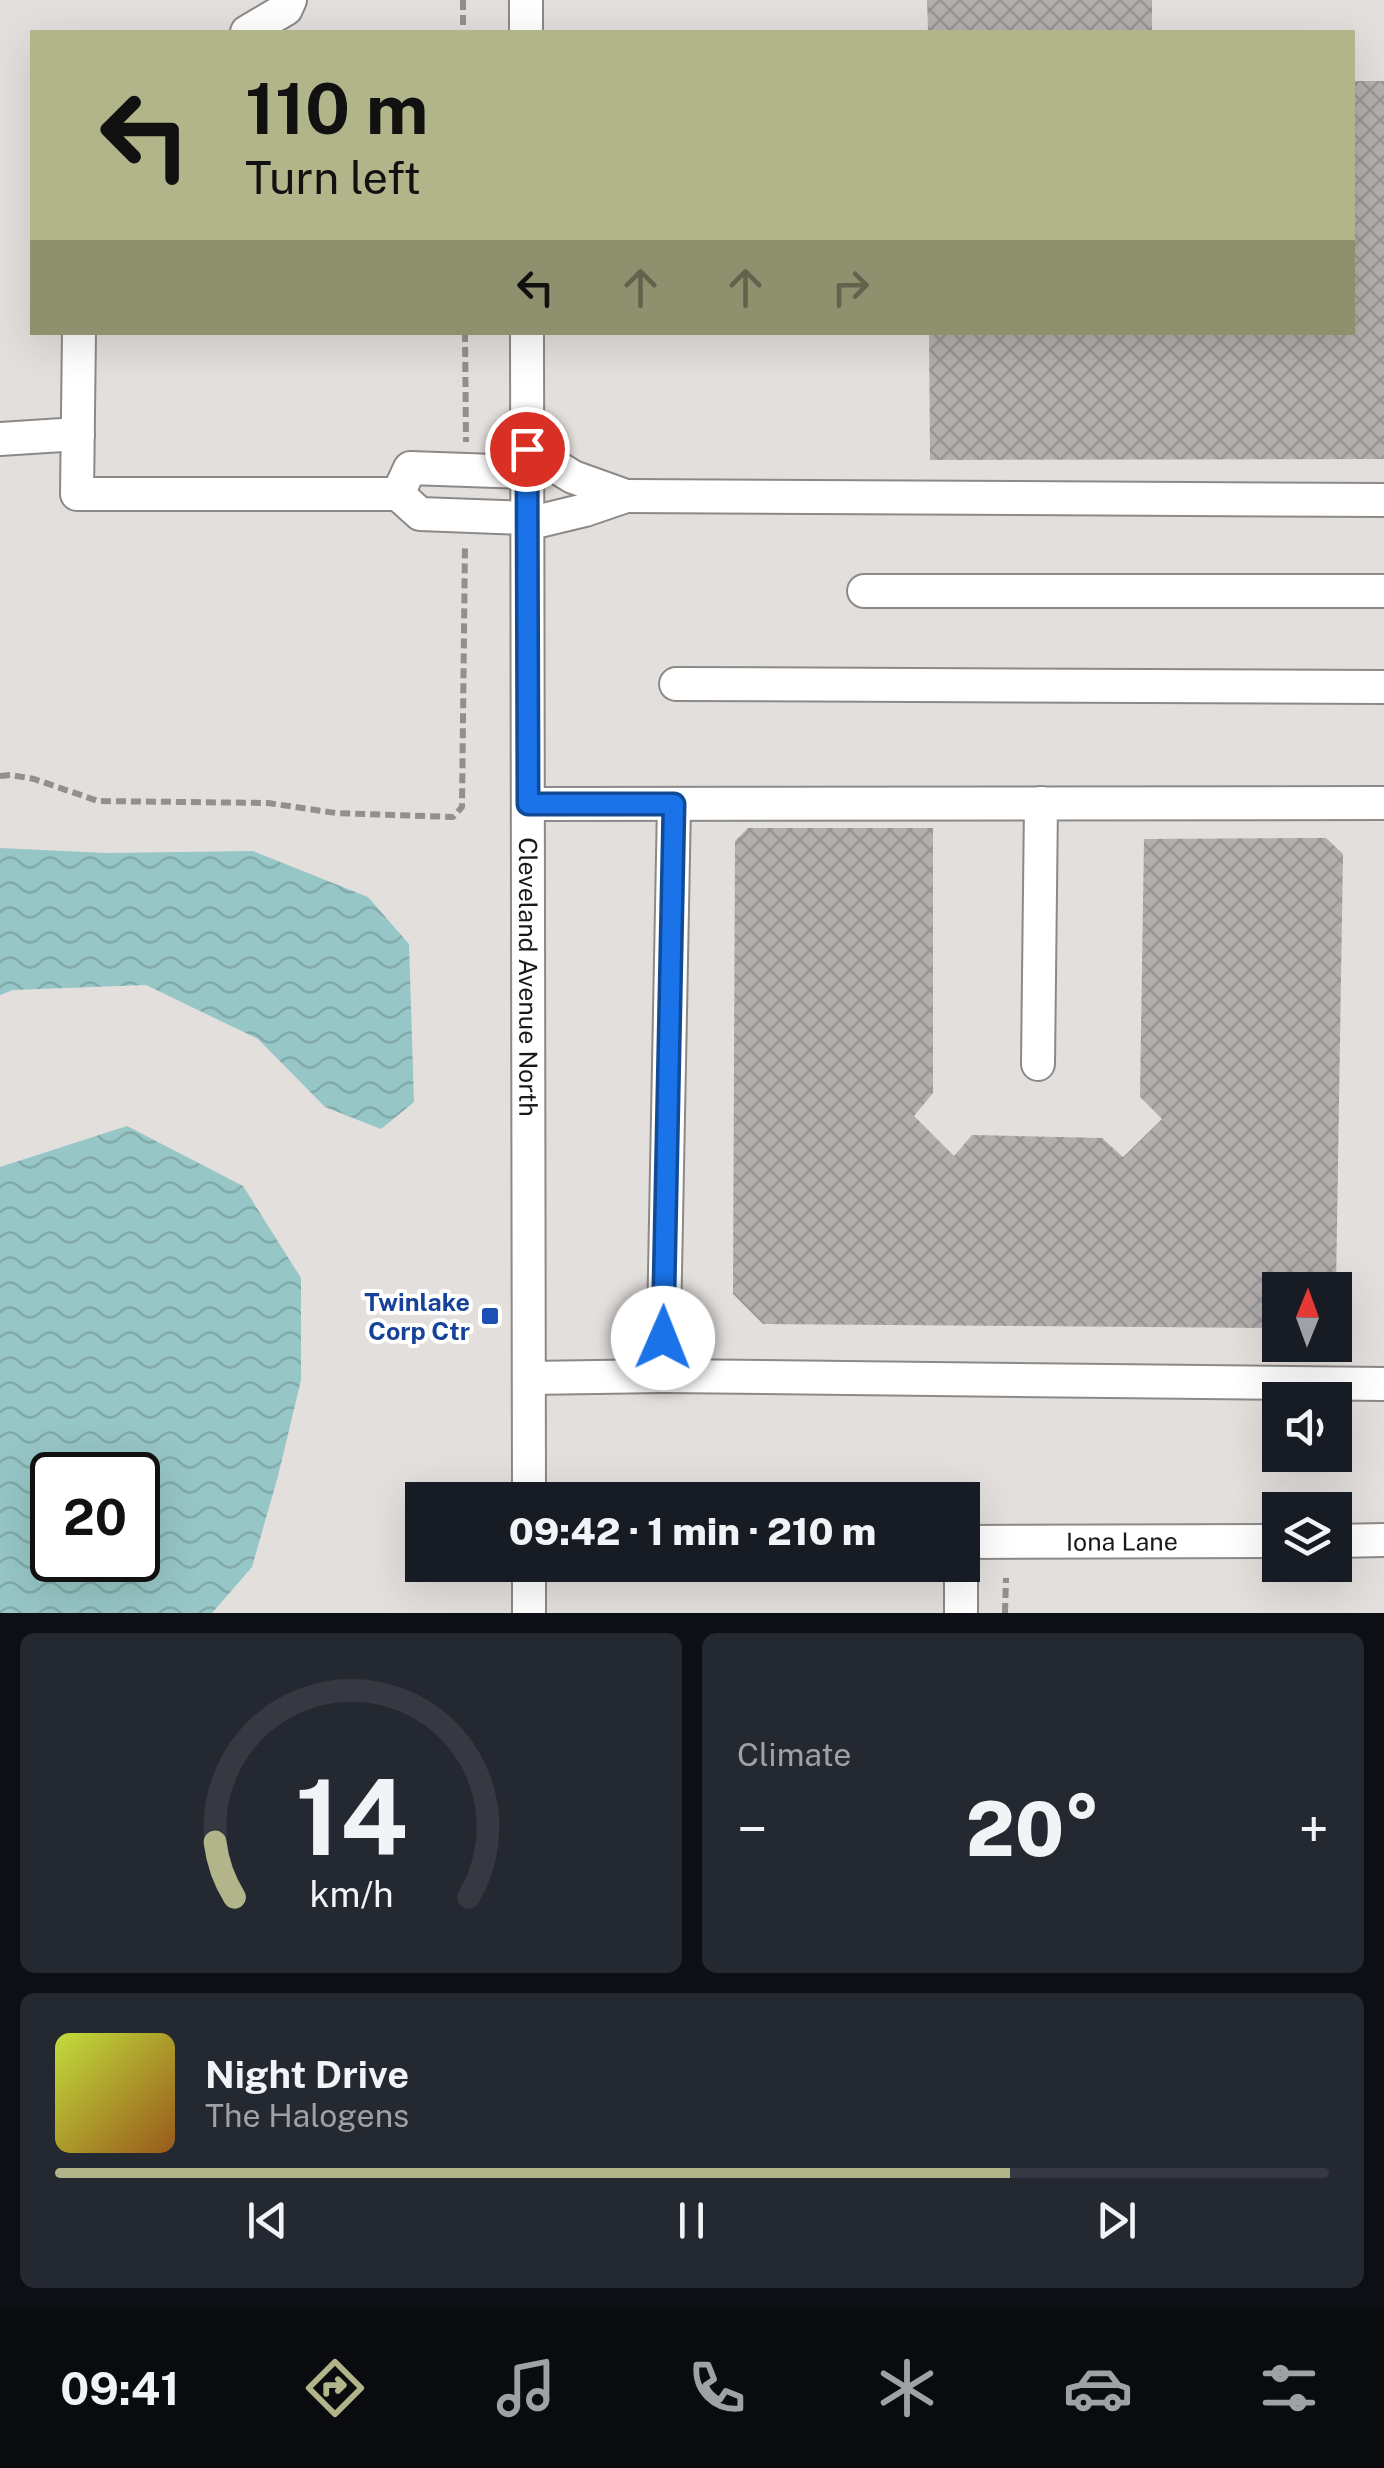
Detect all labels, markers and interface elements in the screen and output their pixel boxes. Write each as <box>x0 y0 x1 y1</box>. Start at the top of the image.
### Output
text: 110 m <box>245 67 429 150</box>
icon: left <box>80 70 210 200</box>
text: Turn left <box>245 151 421 204</box>
icon: left <box>508 260 563 315</box>
icon: ahead <box>613 260 668 315</box>
icon: ahead <box>718 260 773 315</box>
icon: right <box>823 260 878 315</box>
pin <box>485 407 570 492</box>
icon: arrive <box>500 422 555 477</box>
street label: Cleveland Avenue North <box>513 837 543 1117</box>
north arrow <box>1262 1272 1352 1362</box>
map controls <box>1262 1272 1352 1582</box>
position arrow <box>611 1286 715 1390</box>
place label: Twinlake Corp Ctr <box>364 1287 470 1346</box>
marker: Twinlake Corp Ctr <box>479 1305 501 1327</box>
button: sound <box>1262 1382 1352 1472</box>
speed limit sign: 20 <box>30 1452 160 1582</box>
button: layers <box>1262 1492 1352 1582</box>
text: 09:42 · 1 min · 210 m <box>509 1509 876 1554</box>
street label: Iona Lane <box>1066 1526 1178 1557</box>
text: Climate <box>737 1736 851 1773</box>
text: 14 <box>295 1756 407 1878</box>
text: 20° <box>966 1785 1100 1873</box>
text: − <box>737 1797 768 1861</box>
text: + <box>1298 1797 1329 1861</box>
text: km/h <box>309 1873 393 1915</box>
text: Night Drive <box>205 2052 409 2097</box>
text: The Halogens <box>205 2097 409 2134</box>
icon: previous <box>240 2193 295 2248</box>
icon: pause <box>664 2193 719 2248</box>
icon: next <box>1089 2193 1144 2248</box>
icon: directions <box>300 2353 370 2423</box>
icon: music <box>491 2353 561 2423</box>
icon: phone <box>682 2353 752 2423</box>
icon: climate <box>872 2353 942 2423</box>
icon: car <box>1063 2353 1133 2423</box>
icon: filters <box>1254 2353 1324 2423</box>
text: 09:41 <box>60 2362 180 2415</box>

